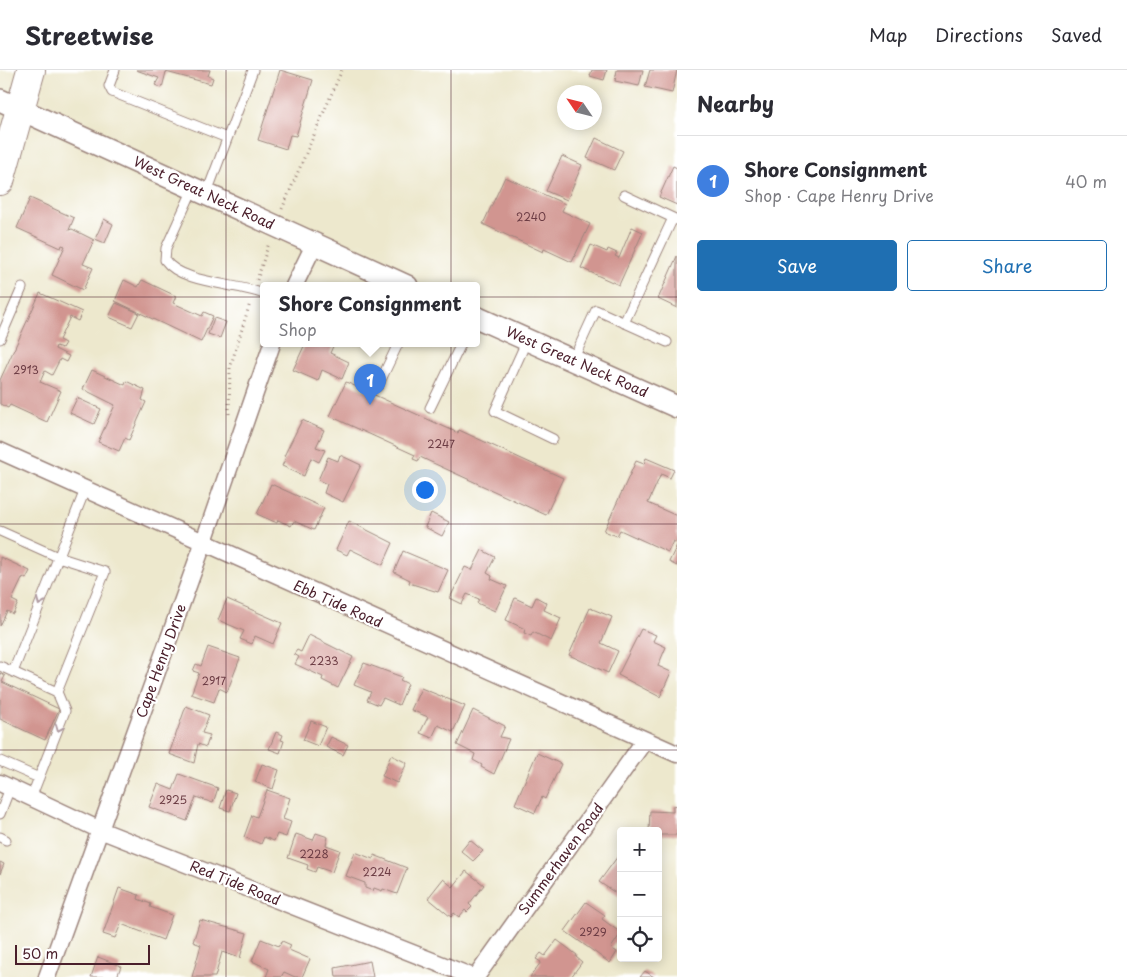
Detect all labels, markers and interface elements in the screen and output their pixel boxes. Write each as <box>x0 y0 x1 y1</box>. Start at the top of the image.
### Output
text: Streetwise <box>25 17 154 53</box>
text: Map <box>869 21 907 48</box>
text: Directions <box>935 21 1023 48</box>
text: Saved <box>1051 21 1102 48</box>
north arrow <box>557 85 602 130</box>
text: Nearby <box>697 87 774 119</box>
street label: West Great Neck Road <box>130 151 278 235</box>
text: Shore Consignment <box>744 155 927 183</box>
text: 1 <box>709 169 717 193</box>
text: 40 m <box>1065 169 1107 193</box>
text: Shop · Cape Henry Drive <box>744 183 934 207</box>
house number: 2240 <box>516 208 546 225</box>
button: Save <box>697 240 897 291</box>
button: Share <box>907 240 1107 291</box>
popup <box>260 282 480 347</box>
text: Shore Consignment <box>278 289 462 317</box>
text: Shop <box>278 317 317 341</box>
street label: West Great Neck Road <box>503 321 652 402</box>
house number: 2913 <box>13 361 39 378</box>
pin: 1 <box>354 364 386 405</box>
house number: 2247 <box>427 435 455 452</box>
your location <box>412 477 438 503</box>
street label: Ebb Tide Road <box>290 575 386 633</box>
one-way arrow <box>36 598 46 606</box>
street label: Cape Henry Drive <box>130 601 191 721</box>
house number: 2233 <box>309 652 339 669</box>
house number: 2917 <box>202 672 226 689</box>
one-way arrow <box>54 723 65 732</box>
house number: 2925 <box>159 791 187 808</box>
street label: Summerhaven Road <box>513 799 608 919</box>
map controls <box>617 827 662 962</box>
button: + <box>617 827 662 872</box>
house number: 2228 <box>299 845 329 862</box>
street label: Red Tide Road <box>187 855 284 910</box>
house number: 2224 <box>362 863 392 880</box>
button: − <box>617 872 662 917</box>
button: locate <box>617 917 662 962</box>
house number: 2929 <box>579 923 607 940</box>
scale bar <box>15 942 150 965</box>
text: 50 m <box>22 943 58 964</box>

